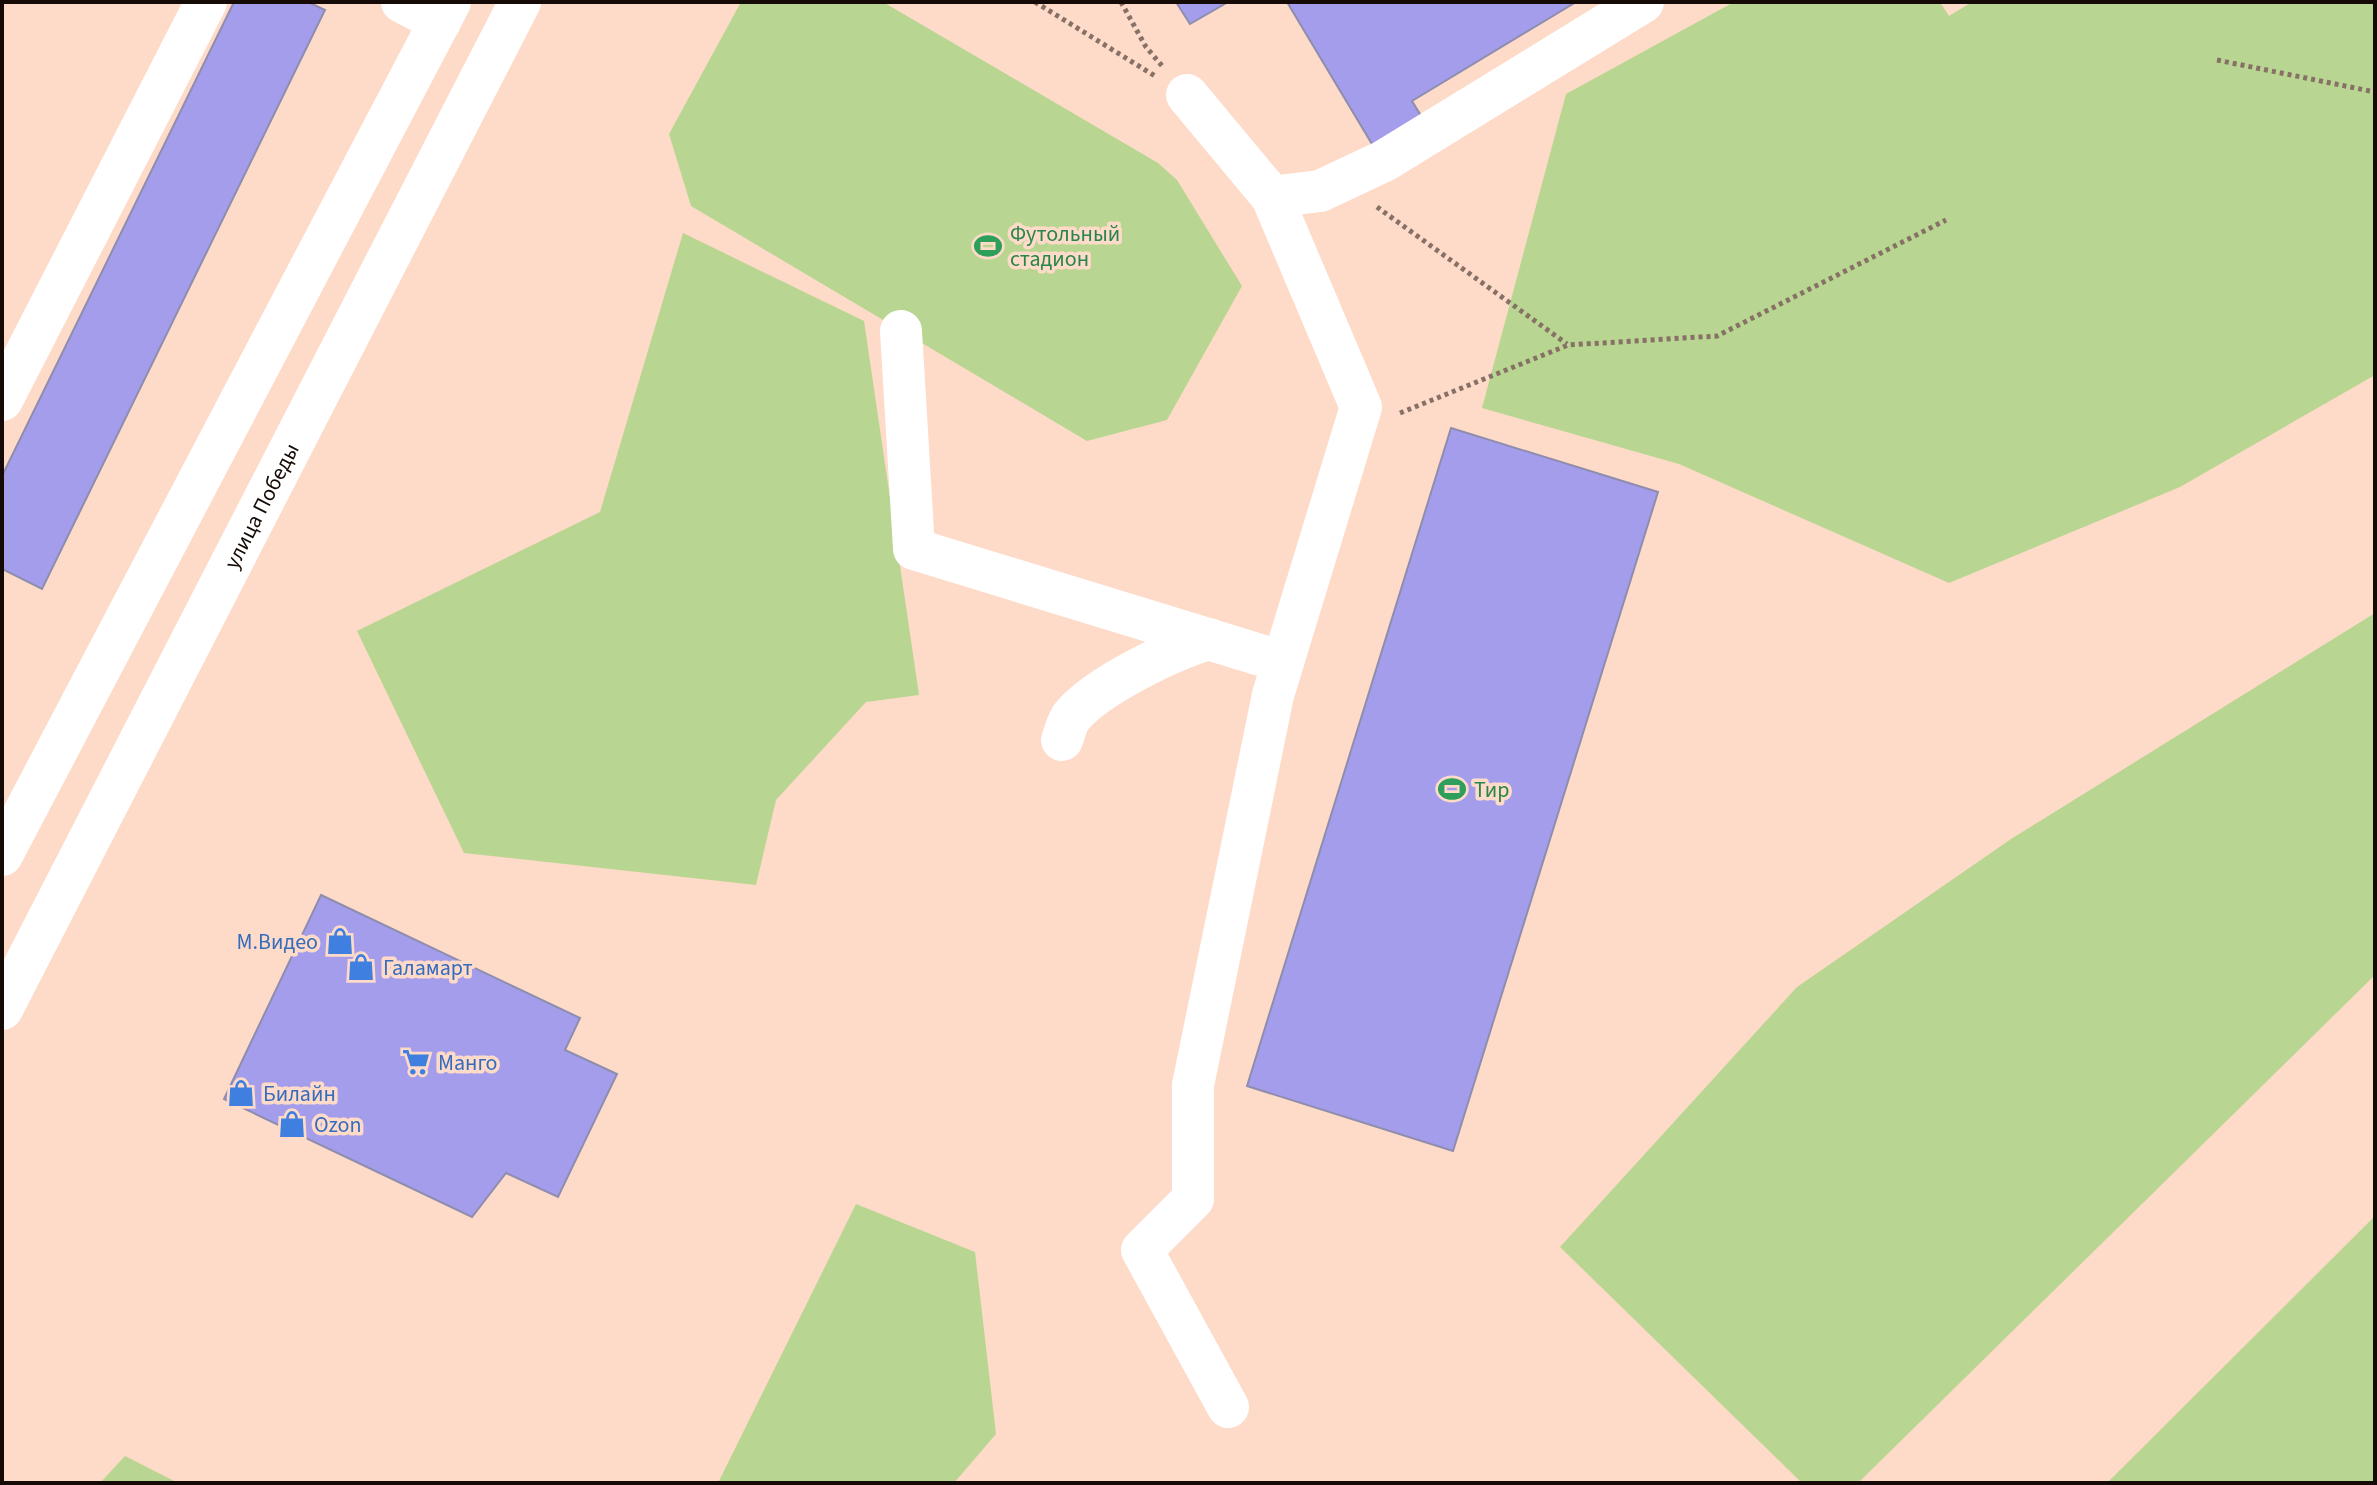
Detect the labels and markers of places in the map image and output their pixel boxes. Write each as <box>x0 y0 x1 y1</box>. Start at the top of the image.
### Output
place label: Футольный стадион <box>1010 218 1120 275</box>
sports icon: Футольный стадион <box>973 231 1003 261</box>
sports icon: Тир <box>1437 774 1467 804</box>
place label: Тир <box>1474 774 1509 806</box>
place label: М.Видео <box>237 926 318 958</box>
shop icon: М.Видео <box>325 926 355 956</box>
shop icon: Галамарт <box>346 952 376 982</box>
place label: Галамарт <box>383 952 473 984</box>
supermarket icon: Манго <box>401 1047 431 1077</box>
place label: Манго <box>438 1047 497 1079</box>
shop icon: Билайн <box>226 1078 256 1108</box>
place label: Билайн <box>263 1078 336 1110</box>
shop icon: Ozon <box>277 1109 307 1139</box>
place label: Ozon <box>314 1109 362 1141</box>

